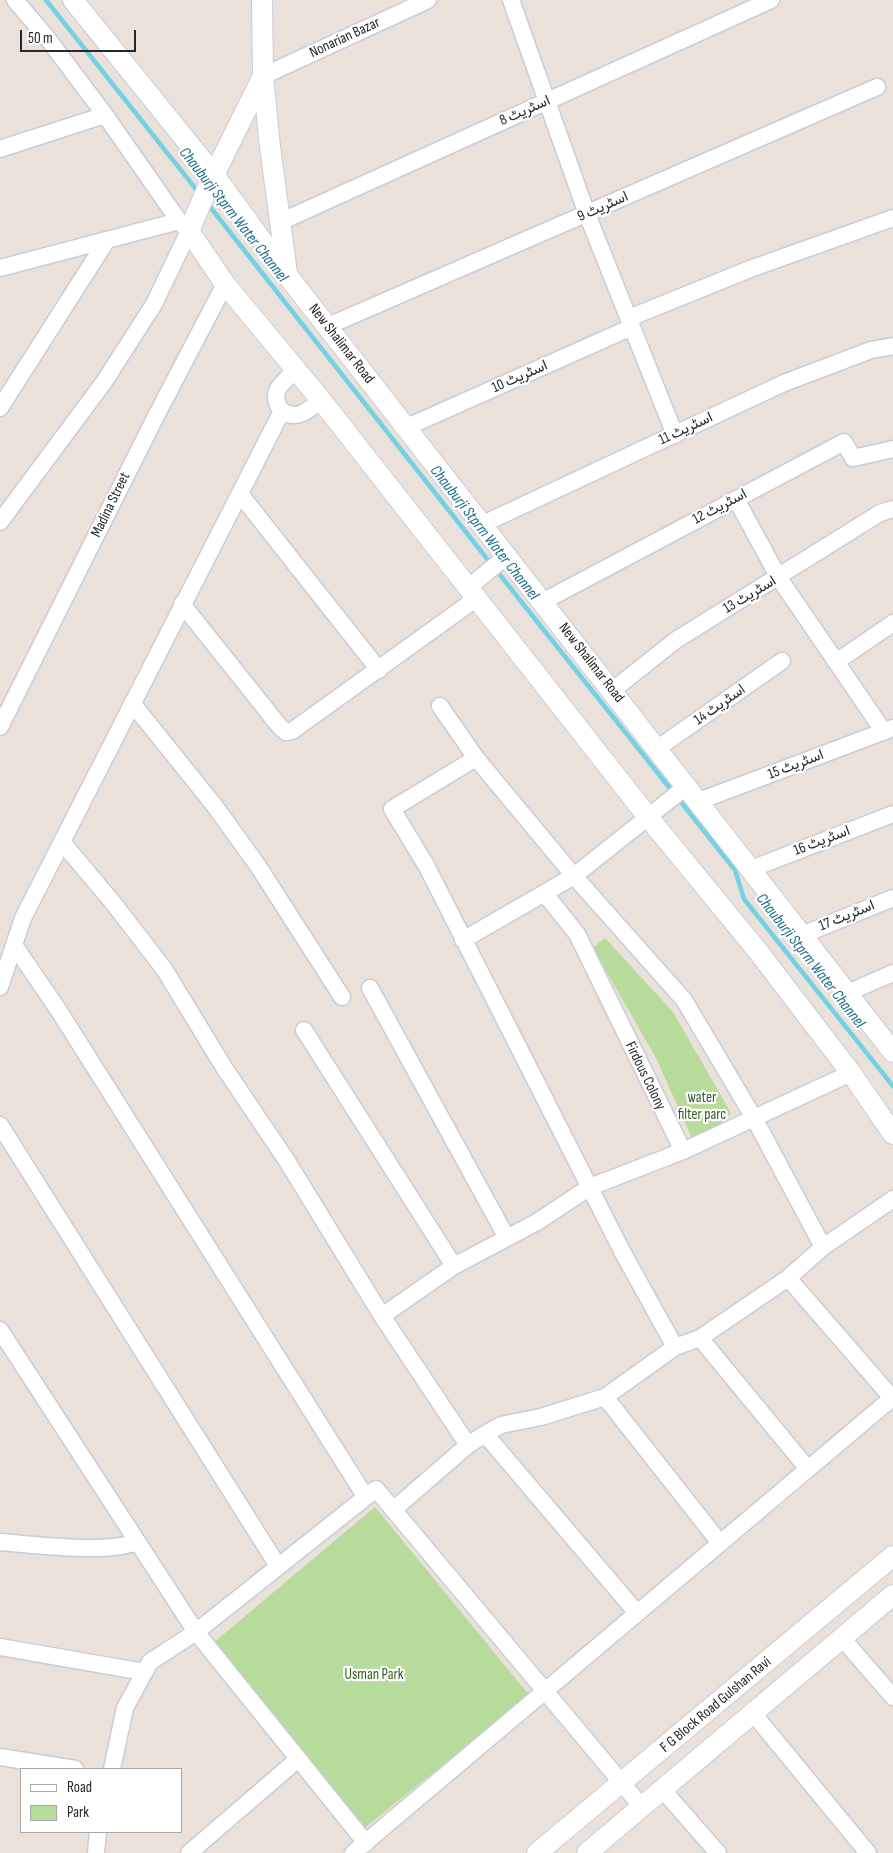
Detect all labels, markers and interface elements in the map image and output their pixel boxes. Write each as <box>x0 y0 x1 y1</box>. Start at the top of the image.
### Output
street label: Nonarian Bazar <box>307 14 383 62</box>
scale bar <box>22 20 139 52</box>
text: 50 m <box>28 29 53 48</box>
street label: اسٹریٹ 8 <box>497 92 553 130</box>
water label: Chauburji Stprm Water Channel <box>174 144 292 286</box>
street label: اسٹریٹ 9 <box>575 188 631 226</box>
street label: New Shalimar Road <box>304 301 378 387</box>
street label: اسٹریٹ 10 <box>489 357 551 397</box>
street label: اسٹریٹ 11 <box>656 409 716 449</box>
water label: Chauburji Stprm Water Channel <box>425 462 543 604</box>
street label: Madina Street <box>88 470 134 540</box>
street label: اسٹریٹ 12 <box>690 485 750 529</box>
street label: اسٹریٹ 13 <box>720 572 780 618</box>
street label: New Shalimar Road <box>554 620 628 706</box>
street label: اسٹریٹ 14 <box>691 681 749 729</box>
street label: اسٹریٹ 15 <box>766 746 826 784</box>
street label: اسٹریٹ 16 <box>791 822 853 860</box>
water label: Chauburji Stprm Water Channel <box>751 890 869 1032</box>
street label: اسٹریٹ 17 <box>817 897 877 935</box>
street label: Firdous Colony <box>621 1039 669 1113</box>
park label: water filter parc <box>678 1089 726 1124</box>
street label: F G Block Road Gulshan Ravi <box>657 1653 775 1757</box>
park label: Usman Park <box>345 1666 403 1684</box>
legend <box>20 1768 182 1833</box>
text: Road <box>67 1778 92 1797</box>
text: Park <box>67 1803 89 1822</box>

